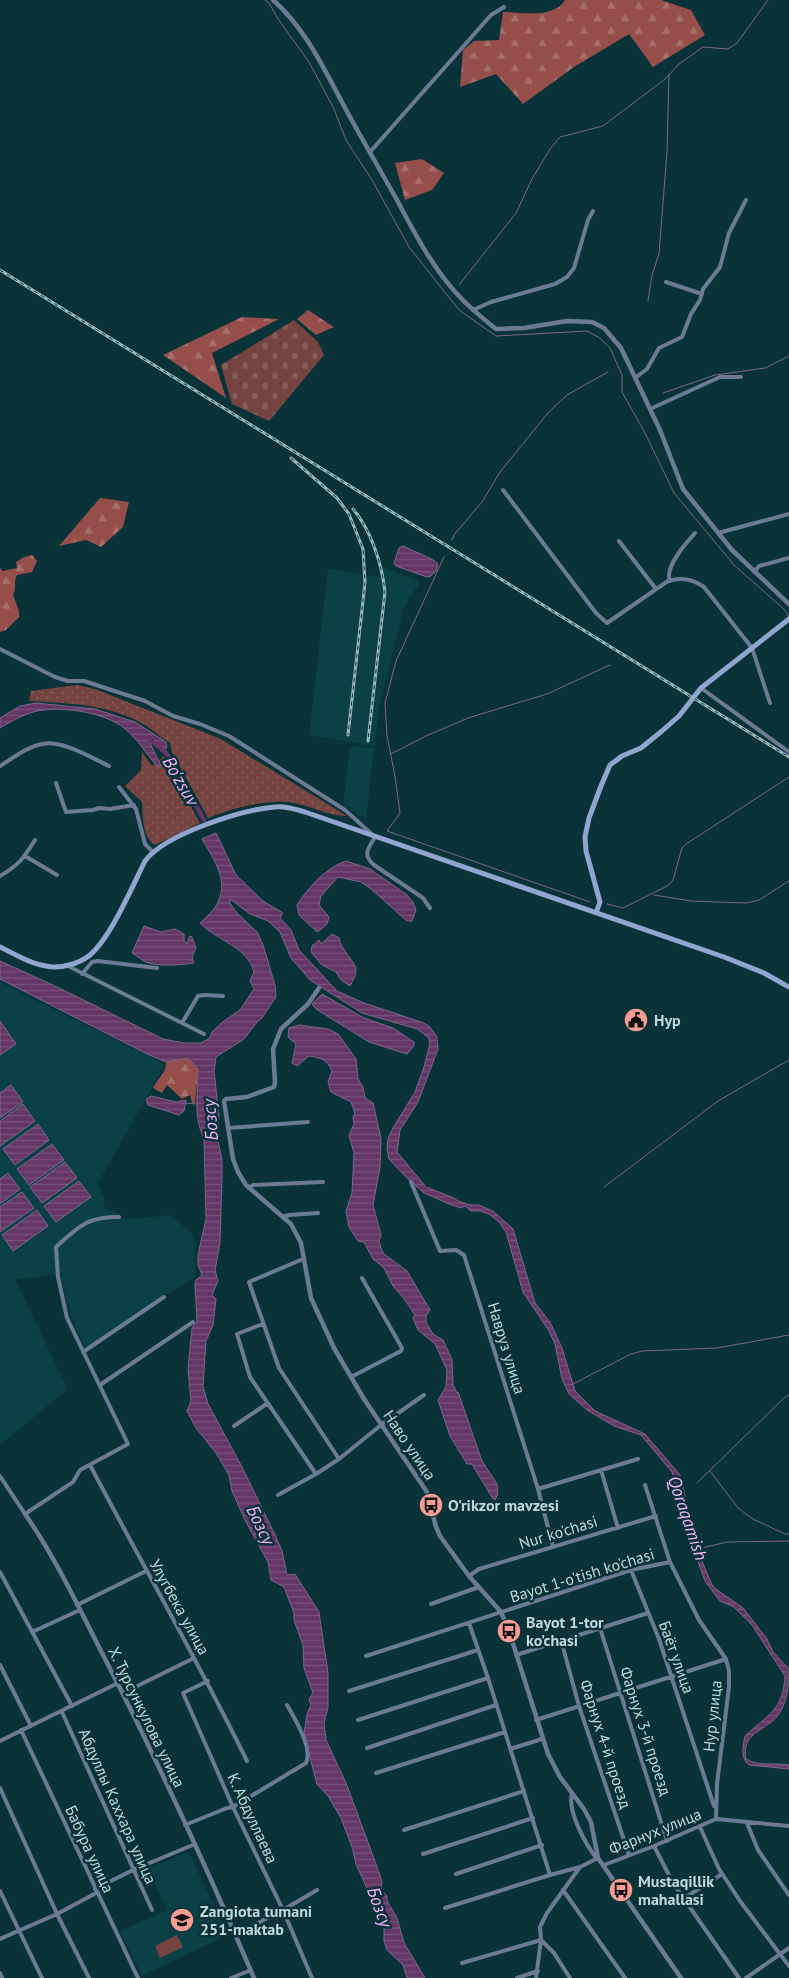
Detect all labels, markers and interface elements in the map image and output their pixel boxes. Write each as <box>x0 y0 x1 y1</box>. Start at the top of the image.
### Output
water label: Bo'zsuv <box>158 752 205 812</box>
public building icon: Нур <box>623 1007 649 1033</box>
place label: Нур <box>654 1010 681 1030</box>
water label: Бозсу <box>197 1097 223 1141</box>
street label: Навруз улица <box>484 1300 530 1396</box>
street label: Наво улица <box>379 1406 441 1484</box>
water label: Qoraqamish <box>663 1473 713 1563</box>
bus stop icon: O'rikzor mavzesi <box>418 1492 444 1518</box>
place label: O'rikzor mavzesi <box>448 1495 559 1515</box>
water label: Бозсу <box>242 1501 281 1550</box>
street label: Nur ko'chasi <box>516 1511 600 1553</box>
street label: Bayot 1-o'tish ko'chasi <box>507 1544 657 1606</box>
street label: Улугбека улица <box>146 1556 214 1658</box>
place label: Bayot 1-tor ko'chasi <box>526 1612 604 1650</box>
bus stop icon: Bayot 1-tor ko'chasi <box>496 1618 522 1644</box>
street label: Баёт улица <box>655 1618 699 1696</box>
street label: Х. Турсункулова улица <box>104 1643 190 1791</box>
street label: Фарнух 3-й проезд <box>616 1664 676 1798</box>
street label: Фарнух 4-й проезд <box>576 1677 636 1811</box>
street label: Нур улица <box>698 1679 726 1753</box>
street label: Абдуллы Каххара улица <box>75 1725 161 1887</box>
street label: К. Абдуллаева <box>223 1770 283 1866</box>
street label: Бабура улица <box>61 1802 119 1896</box>
street label: Фарнух улица <box>606 1803 704 1859</box>
place label: Mustaqillik mahallasi <box>638 1871 714 1909</box>
bus stop icon: Mustaqillik mahallasi <box>608 1877 634 1903</box>
water label: Бозсу <box>362 1884 398 1931</box>
place label: Zangiota tumani 251-maktab <box>200 1901 312 1939</box>
school or university icon: Zangiota tumani 251-maktab <box>169 1907 195 1933</box>

